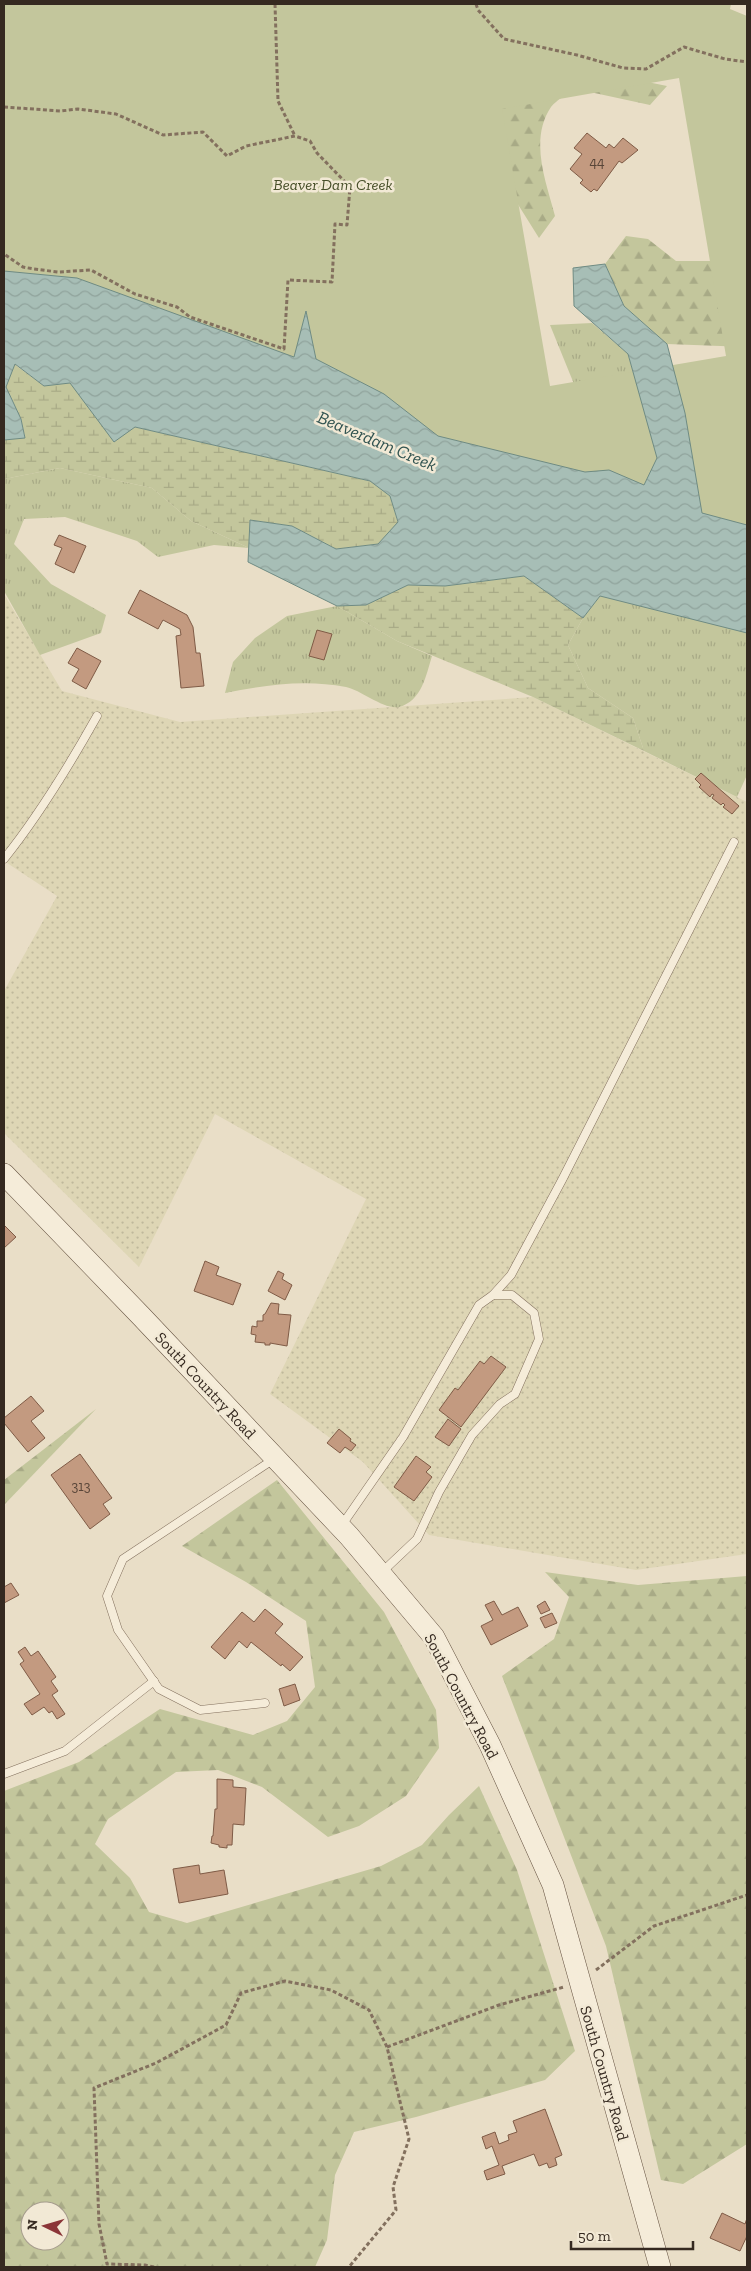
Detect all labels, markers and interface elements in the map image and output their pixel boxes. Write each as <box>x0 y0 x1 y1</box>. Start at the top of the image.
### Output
house number: 44 <box>589 154 605 171</box>
park label: Beaver Dam Creek <box>273 175 393 194</box>
water label: Beaverdam Creek <box>314 406 440 476</box>
street label: South Country Road <box>151 1328 260 1443</box>
house number: 313 <box>71 1478 91 1495</box>
street label: South Country Road <box>420 1630 503 1762</box>
street label: South Country Road <box>576 2004 633 2143</box>
north arrow <box>20 2201 70 2251</box>
scale bar <box>571 2218 694 2250</box>
text: N <box>24 2219 42 2231</box>
text: 50 m <box>578 2227 611 2245</box>

